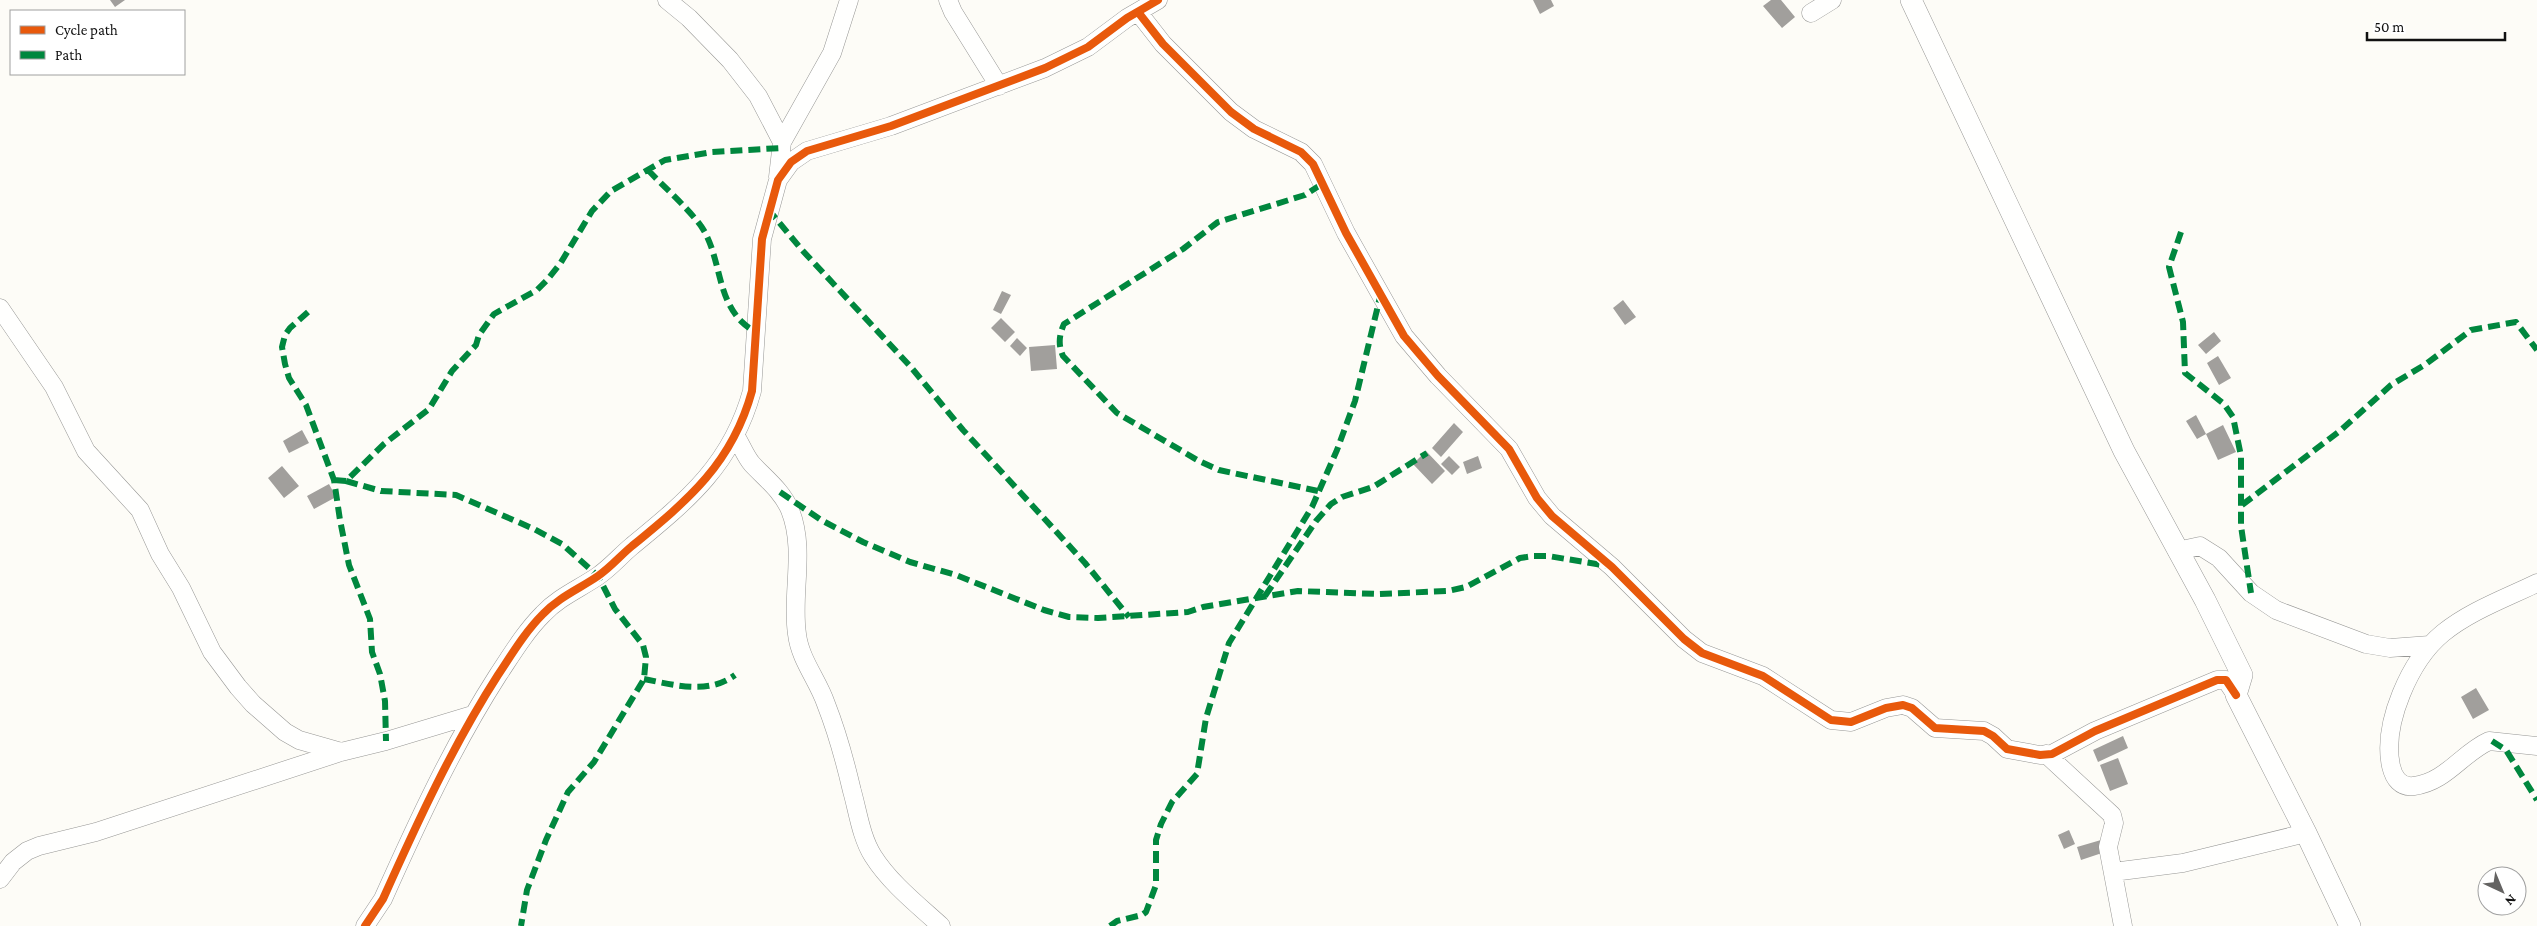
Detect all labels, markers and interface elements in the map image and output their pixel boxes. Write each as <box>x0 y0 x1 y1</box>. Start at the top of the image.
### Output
legend <box>10 10 185 75</box>
scale bar <box>2367 10 2504 42</box>
text: 50 m <box>2374 19 2404 35</box>
text: Cycle path <box>55 22 118 39</box>
text: Path <box>55 47 82 63</box>
north arrow <box>2477 866 2527 916</box>
text: N <box>2502 891 2520 910</box>

